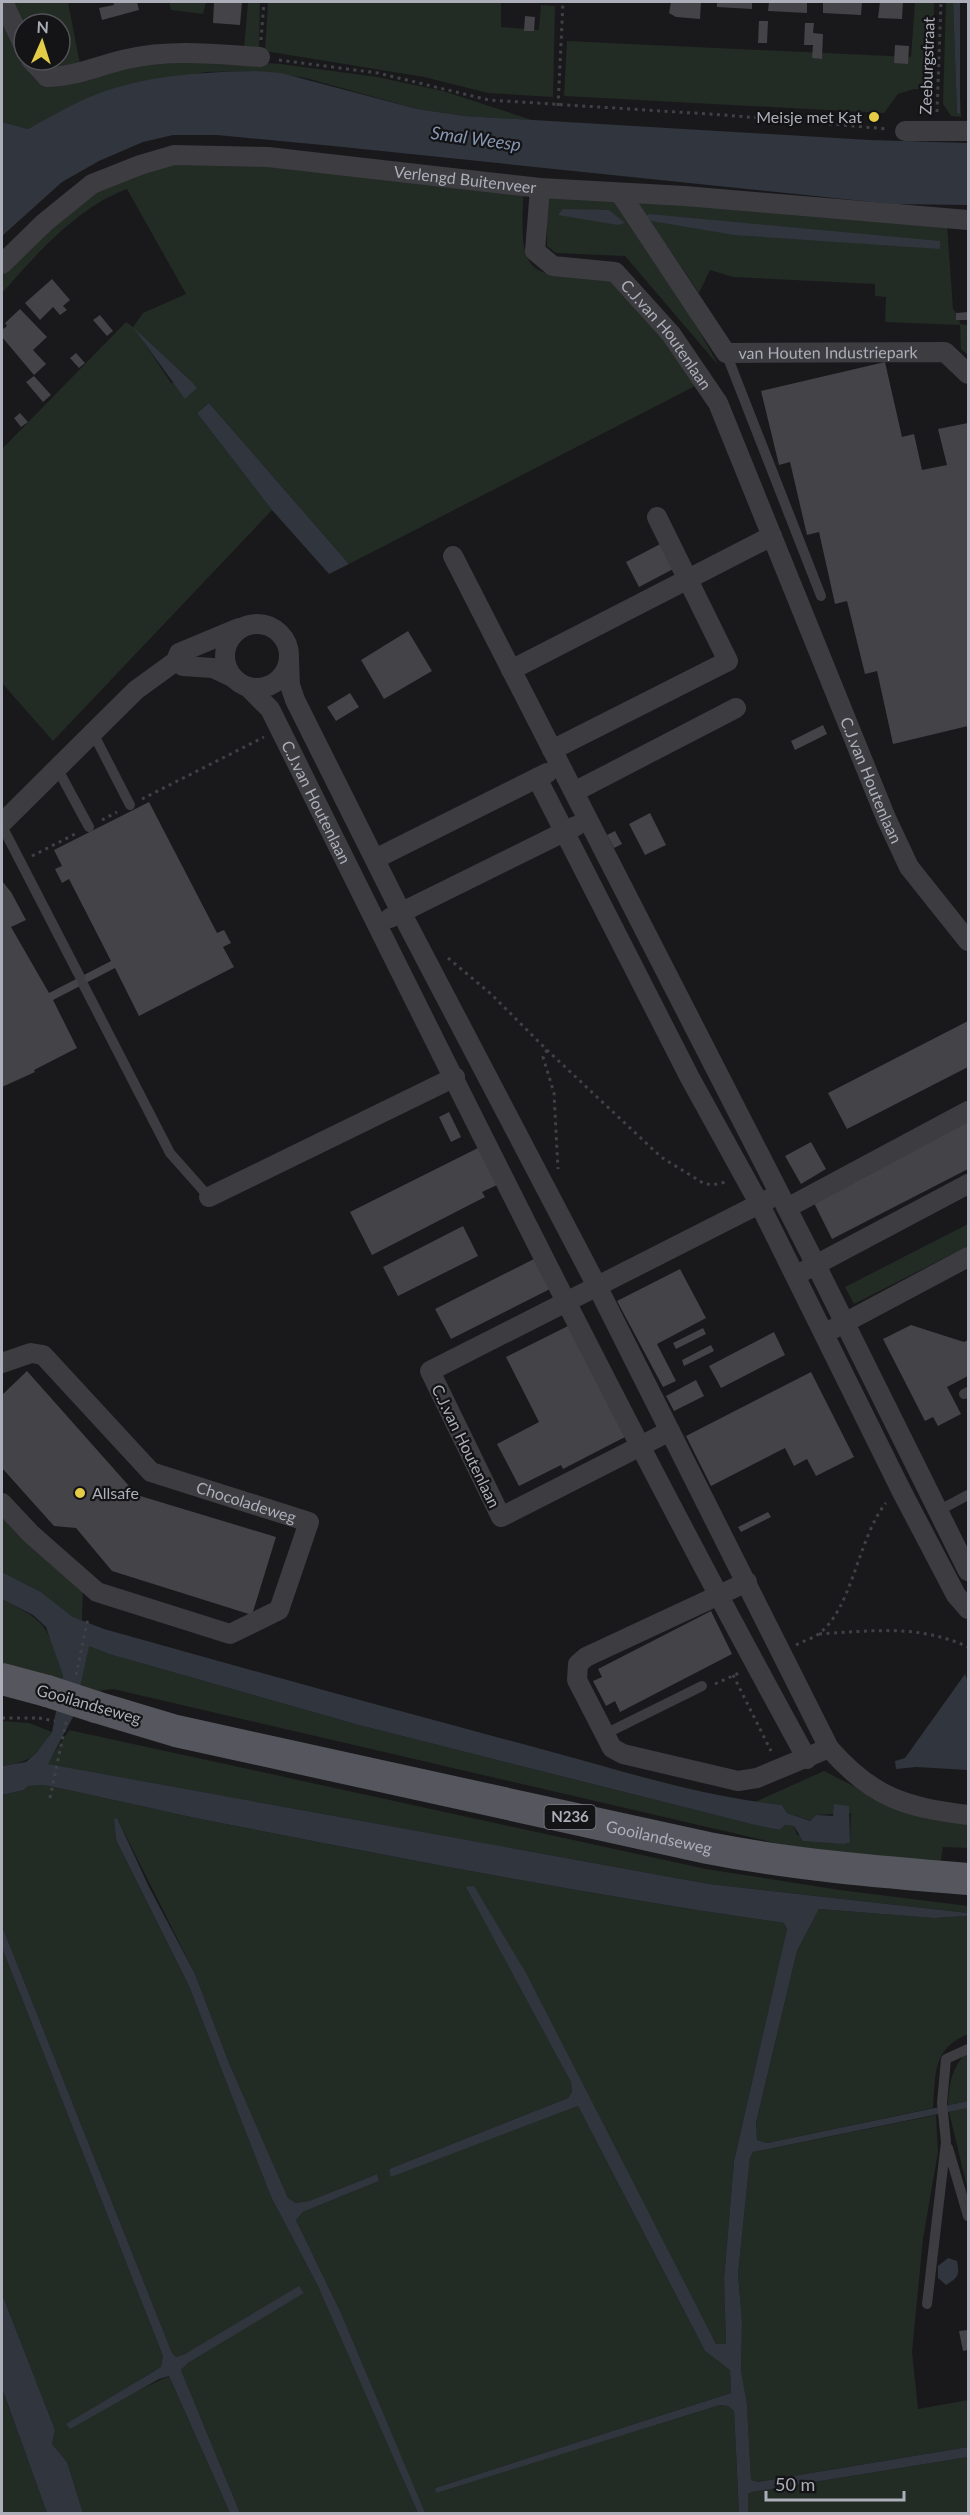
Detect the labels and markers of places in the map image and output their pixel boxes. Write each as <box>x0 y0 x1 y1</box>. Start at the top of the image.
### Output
place label: Meisje met Kat <box>756 107 862 126</box>
marker: Meisje met Kat <box>867 110 881 124</box>
place label: Allsafe <box>92 1483 139 1502</box>
marker: Allsafe <box>73 1486 87 1500</box>

